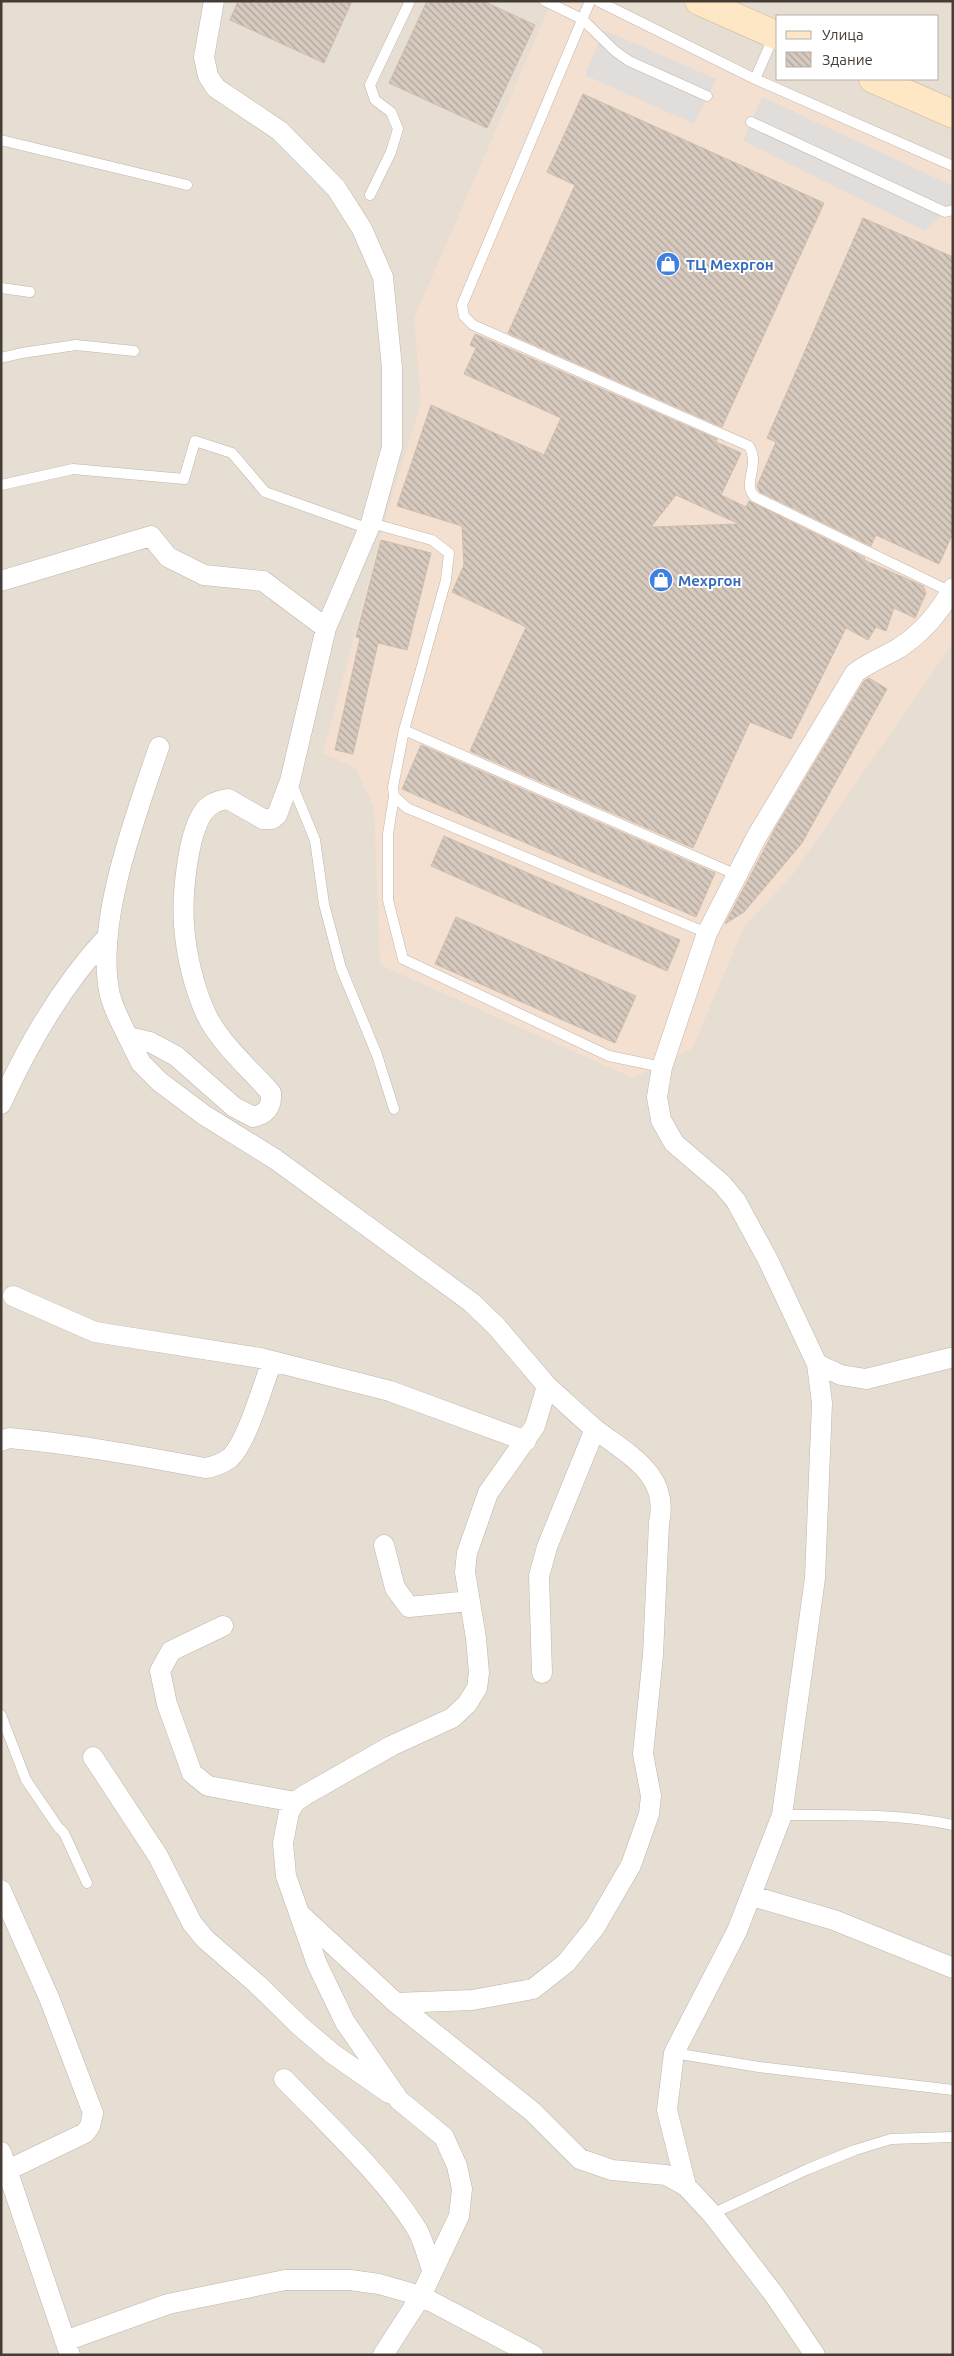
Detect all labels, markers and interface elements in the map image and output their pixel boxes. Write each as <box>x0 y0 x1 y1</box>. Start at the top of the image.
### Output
legend <box>776 15 939 80</box>
text: Улица <box>822 26 864 43</box>
text: Здание <box>822 51 873 68</box>
shop icon: ТЦ Мехргон <box>655 251 681 277</box>
place label: ТЦ Мехргон <box>686 256 774 273</box>
shop icon: Мехргон <box>648 567 674 593</box>
place label: Мехргон <box>678 572 741 589</box>

